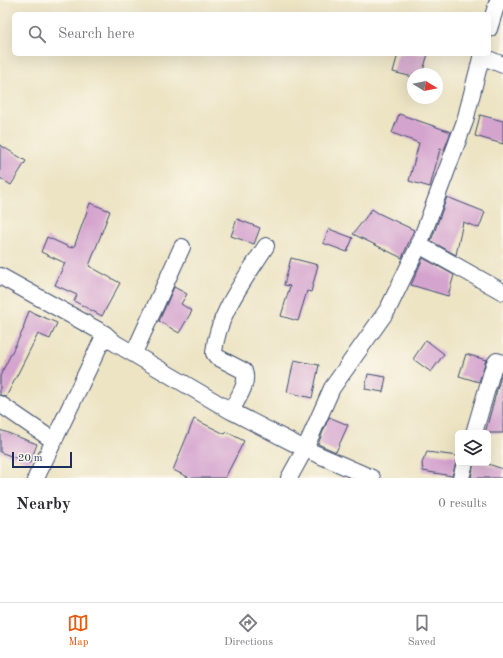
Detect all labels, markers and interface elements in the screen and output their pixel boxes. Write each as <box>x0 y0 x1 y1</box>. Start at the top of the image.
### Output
search box <box>12 12 491 56</box>
icon: search <box>26 23 48 45</box>
text: Search here <box>58 27 135 42</box>
north arrow <box>407 68 443 104</box>
map controls <box>455 430 491 466</box>
button: layers <box>455 430 491 466</box>
scale bar <box>12 450 72 469</box>
text: 20 m <box>18 453 43 464</box>
text: Nearby <box>16 496 71 513</box>
text: 0 results <box>438 497 487 510</box>
tab: Map <box>67 612 89 650</box>
tab: Directions <box>224 612 273 650</box>
tab: Saved <box>408 612 436 650</box>

